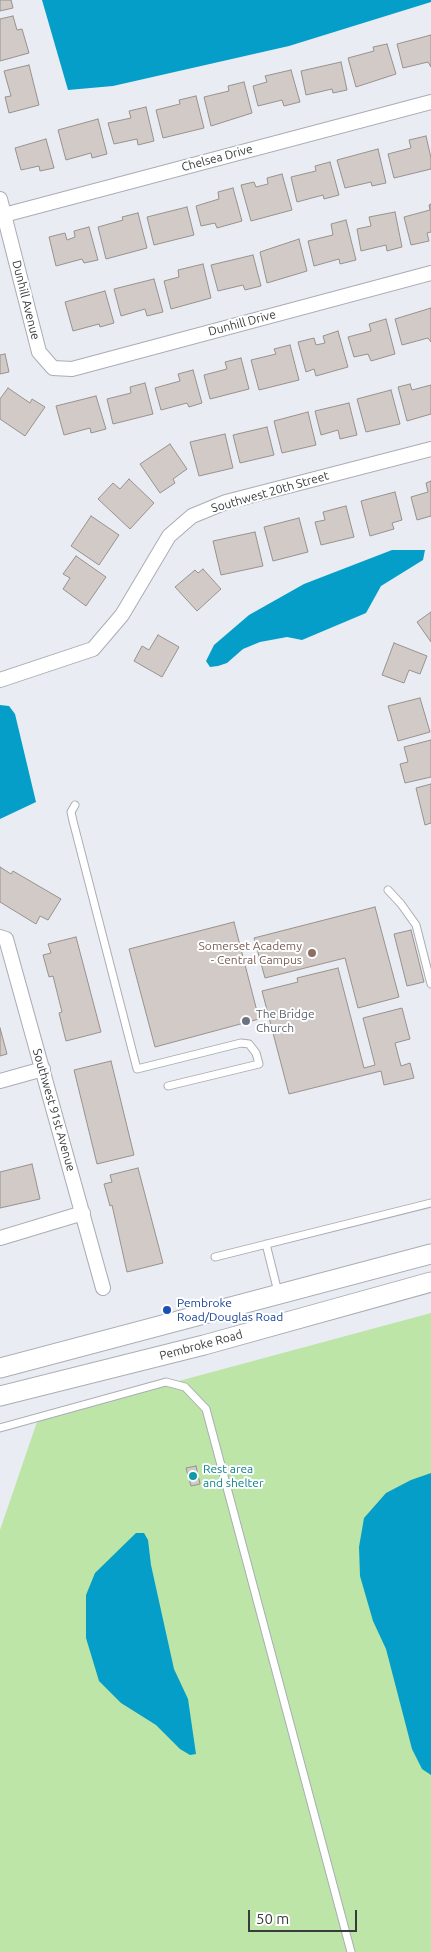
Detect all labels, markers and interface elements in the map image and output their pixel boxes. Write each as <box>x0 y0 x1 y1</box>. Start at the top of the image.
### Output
street label: Chelsea Drive <box>180 142 254 174</box>
street label: Dunhill Avenue <box>9 259 43 341</box>
street label: Dunhill Drive <box>207 307 277 339</box>
street label: Southwest 20th Street <box>210 468 330 516</box>
place label: Somerset Academy - Central Campus <box>199 939 302 967</box>
marker: Somerset Academy - Central Campus <box>306 947 318 959</box>
place label: The Bridge Church <box>256 1007 315 1035</box>
marker: The Bridge Church <box>240 1015 252 1027</box>
street label: Southwest 91st Avenue <box>30 1047 78 1173</box>
place label: Pembroke Road/Douglas Road <box>177 1296 283 1324</box>
marker: Pembroke Road/Douglas Road <box>161 1304 173 1316</box>
street label: Pembroke Road <box>158 1327 244 1363</box>
place label: Rest area and shelter <box>203 1462 263 1490</box>
marker: Rest area and shelter <box>187 1470 199 1482</box>
scale bar <box>251 1900 360 1932</box>
text: 50 m <box>256 1910 289 1927</box>

